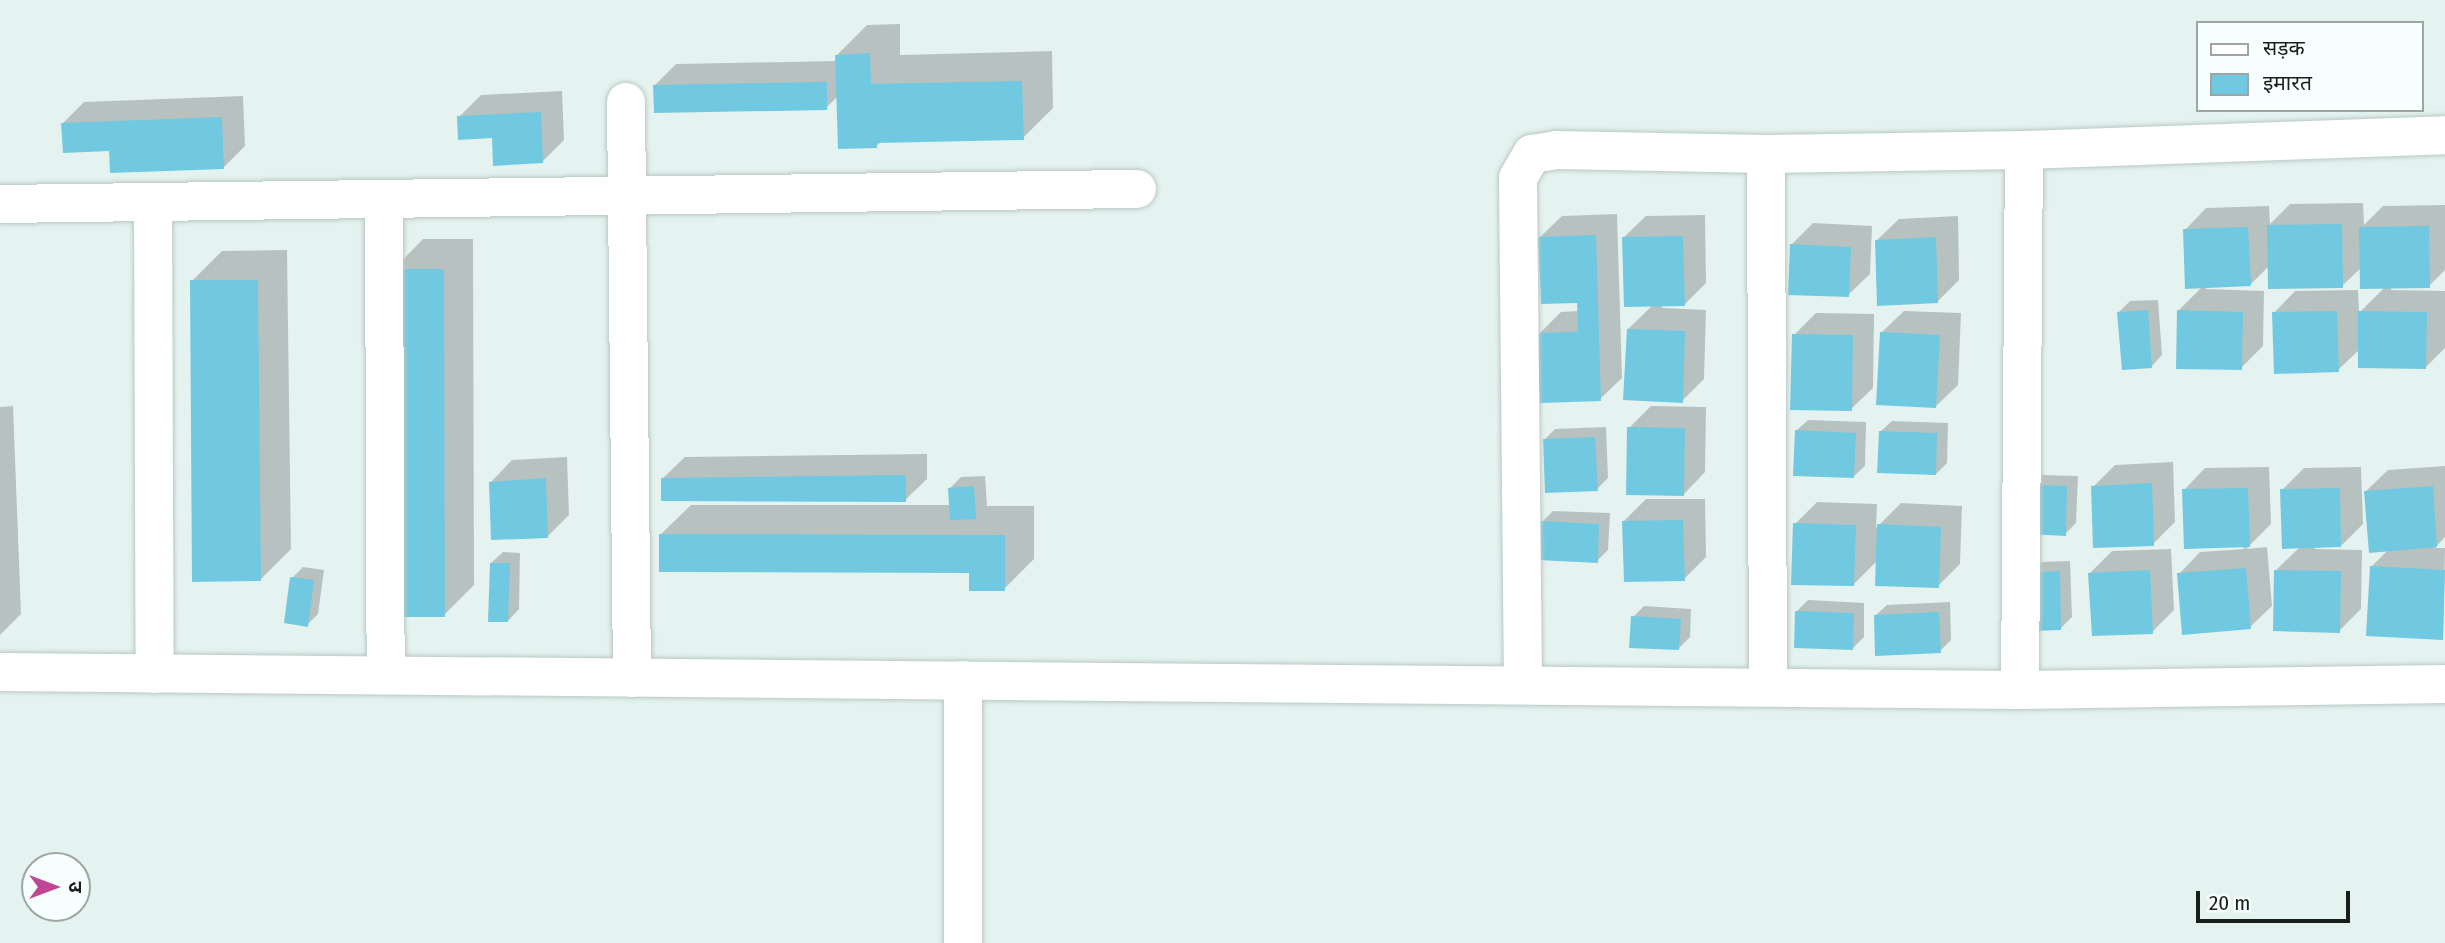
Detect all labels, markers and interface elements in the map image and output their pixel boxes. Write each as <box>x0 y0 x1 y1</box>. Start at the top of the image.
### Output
legend <box>2196 21 2424 112</box>
text: सड़क <box>2263 35 2305 61</box>
text: इमारत <box>2263 70 2312 96</box>
north arrow <box>21 852 91 922</box>
scale bar <box>2200 876 2354 920</box>
text: उ <box>64 881 87 893</box>
text: 20 m <box>2209 890 2250 916</box>

